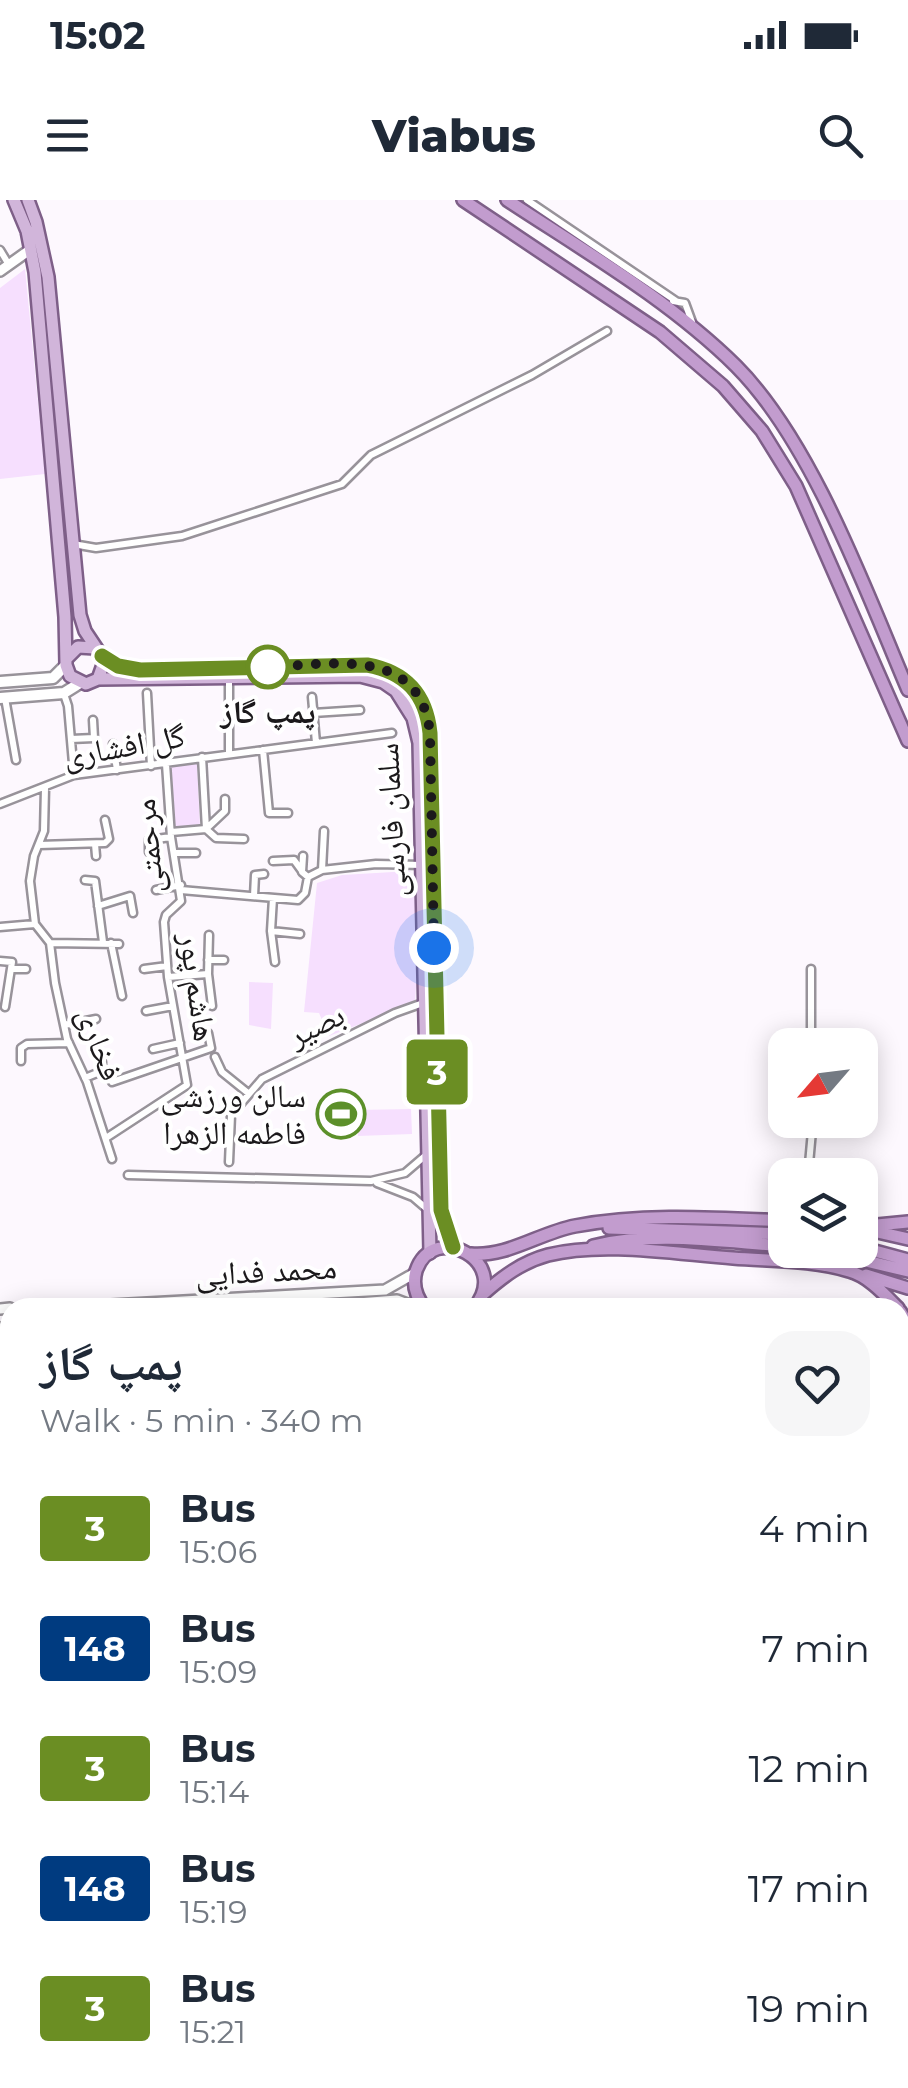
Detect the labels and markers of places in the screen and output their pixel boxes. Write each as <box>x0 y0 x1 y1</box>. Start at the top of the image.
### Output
marker: پمپ گاز <box>247 646 289 688</box>
place label: پمپ گاز <box>219 692 315 731</box>
place label: سالن ورزشی فاطمه الزهرا <box>160 1076 306 1152</box>
sports icon: سالن ورزشی فاطمه الزهرا <box>315 1088 367 1140</box>

